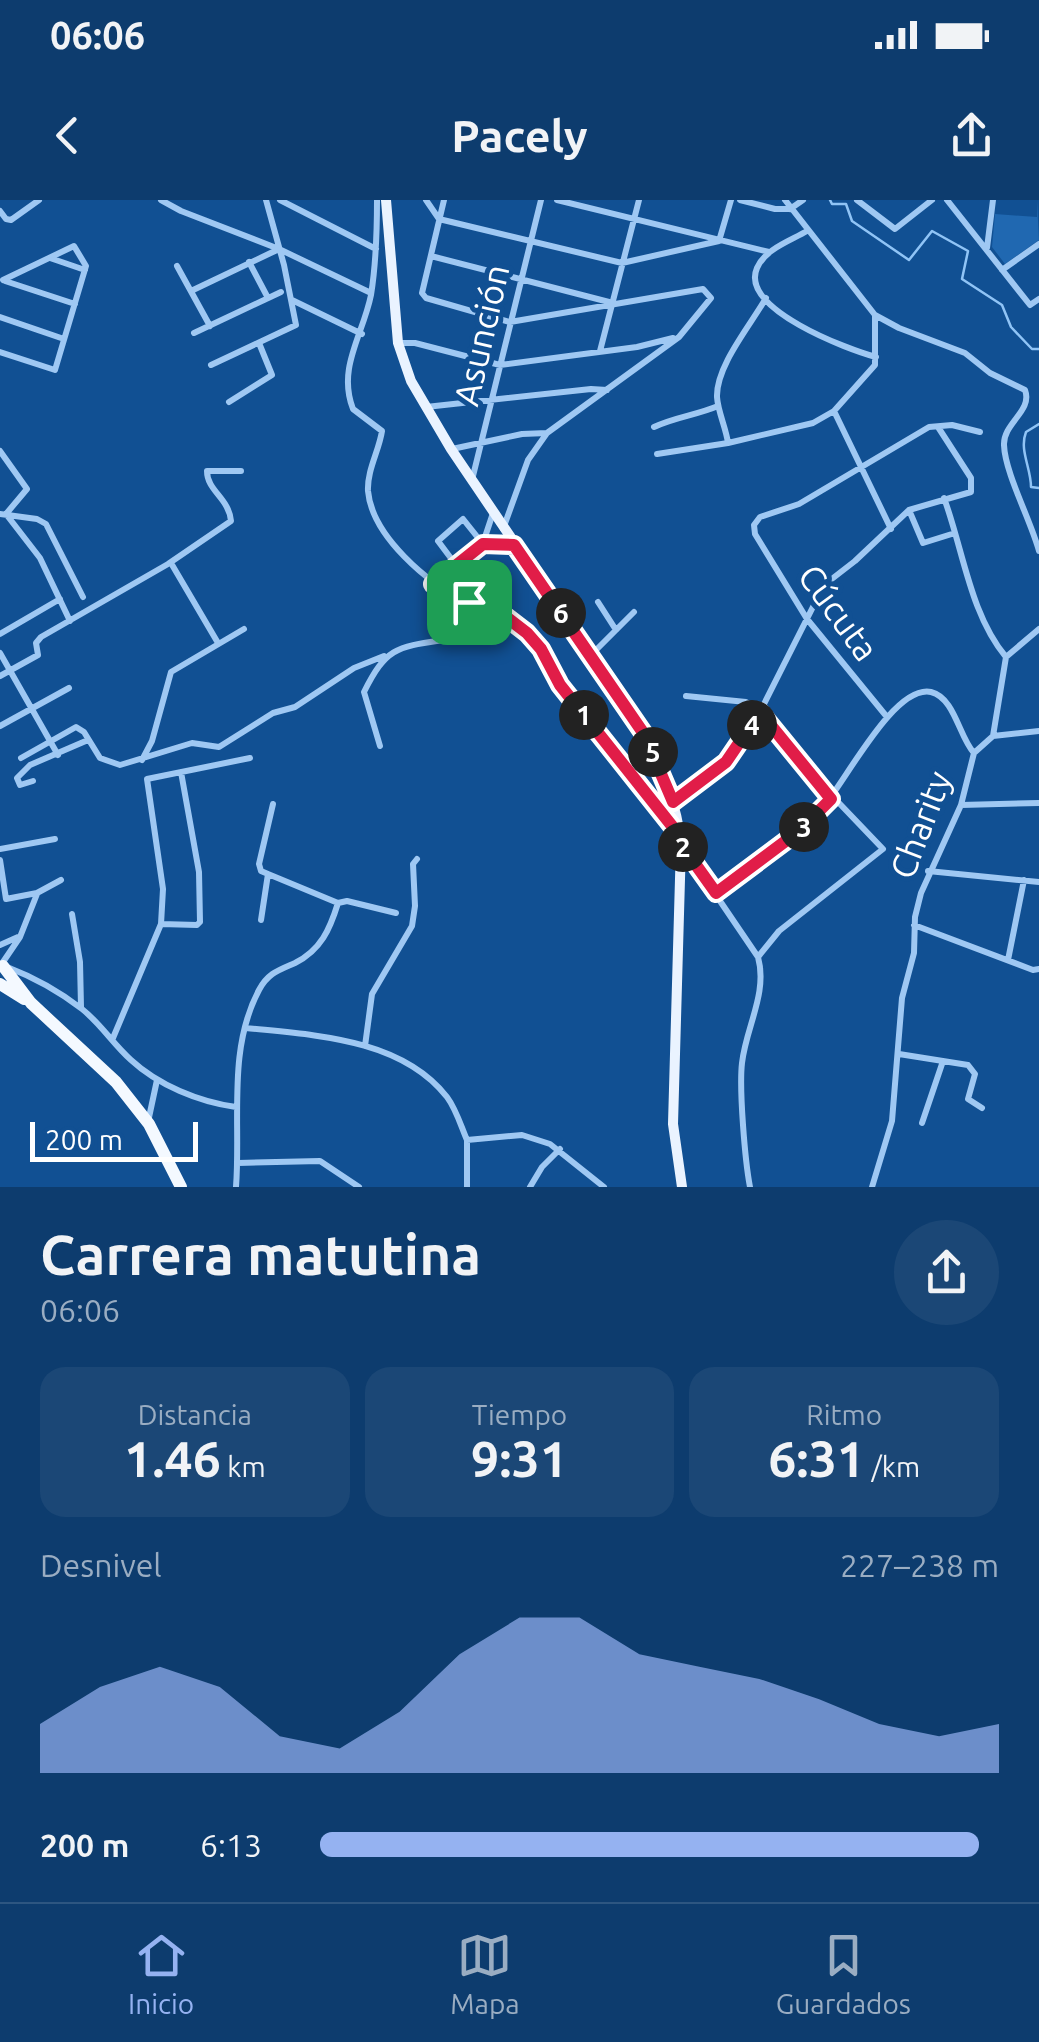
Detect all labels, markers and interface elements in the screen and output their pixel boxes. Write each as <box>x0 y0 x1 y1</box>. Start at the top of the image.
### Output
text: 06:06 <box>50 14 145 56</box>
icon: back <box>40 108 95 163</box>
icon: share <box>944 108 999 163</box>
text: Pacely <box>451 110 588 161</box>
street label: Asunción <box>445 260 517 409</box>
street label: Cúcuta <box>791 557 887 668</box>
pin <box>427 560 512 645</box>
icon: arrive <box>442 575 497 630</box>
pin: 6 <box>536 588 586 638</box>
text: 6 <box>553 597 569 628</box>
pin: 1 <box>559 690 609 740</box>
text: 1 <box>576 699 592 730</box>
pin: 4 <box>727 700 777 750</box>
text: 4 <box>744 709 760 740</box>
pin: 5 <box>628 727 678 777</box>
text: 5 <box>645 736 661 767</box>
street label: Charity <box>881 765 959 884</box>
pin: 3 <box>779 802 829 852</box>
text: 3 <box>796 811 812 842</box>
pin: 2 <box>658 822 708 872</box>
text: 2 <box>675 831 691 862</box>
scale bar <box>30 1117 198 1161</box>
text: 200 m <box>45 1124 123 1155</box>
button: share <box>894 1220 999 1325</box>
text: Carrera matutina <box>40 1224 481 1285</box>
text: 06:06 <box>40 1292 120 1328</box>
text: Distancia <box>138 1399 252 1430</box>
text: Tiempo <box>472 1399 567 1430</box>
text: Ritmo <box>806 1399 882 1430</box>
text: 1.46 <box>124 1430 221 1486</box>
text: 9:31 <box>471 1430 568 1486</box>
text: 6:31 <box>768 1430 865 1486</box>
text: km <box>221 1451 266 1482</box>
text: /km <box>865 1451 920 1482</box>
text: Desnivel <box>40 1547 162 1583</box>
text: 227–238 m <box>840 1547 999 1583</box>
text: 200 m <box>40 1827 129 1863</box>
text: 6:13 <box>200 1827 262 1863</box>
tab: Inicio <box>128 1928 194 2019</box>
tab: Mapa <box>450 1928 520 2019</box>
tab: Guardados <box>776 1928 911 2019</box>

